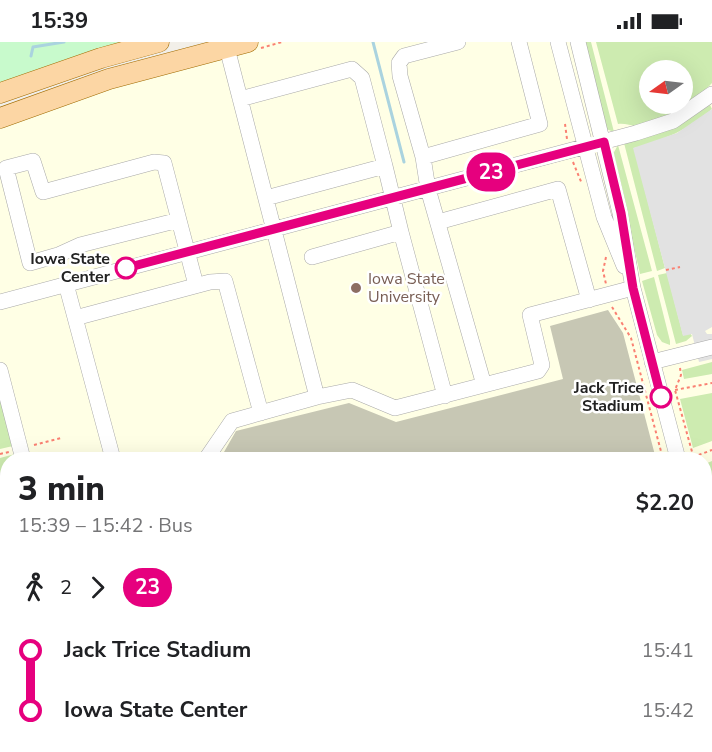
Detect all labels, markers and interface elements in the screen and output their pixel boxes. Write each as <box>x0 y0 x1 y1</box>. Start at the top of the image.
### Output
text: 15:39 <box>30 6 88 36</box>
north arrow <box>639 60 693 114</box>
map controls <box>639 60 693 114</box>
line badge: 23 <box>464 152 518 192</box>
text: 23 <box>478 158 504 186</box>
place label: Iowa State Center <box>30 248 111 288</box>
marker: Iowa State Center <box>115 257 137 279</box>
place label: Iowa State University <box>368 268 445 308</box>
marker: Iowa State University <box>349 281 363 295</box>
place label: Jack Trice Stadium <box>573 377 644 417</box>
marker: Jack Trice Stadium <box>650 386 672 408</box>
text: 3 min <box>18 467 105 512</box>
text: $2.20 <box>636 488 694 518</box>
text: 15:39 – 15:42 · Bus <box>18 512 193 539</box>
icon: walk <box>18 571 51 604</box>
icon: forward <box>81 571 114 604</box>
text: 23 <box>135 573 160 601</box>
text: 2 <box>60 574 72 601</box>
text: Jack Trice Stadium <box>64 635 251 665</box>
text: 15:41 <box>641 637 694 664</box>
text: Iowa State Center <box>64 695 247 725</box>
text: 15:42 <box>641 697 694 724</box>

